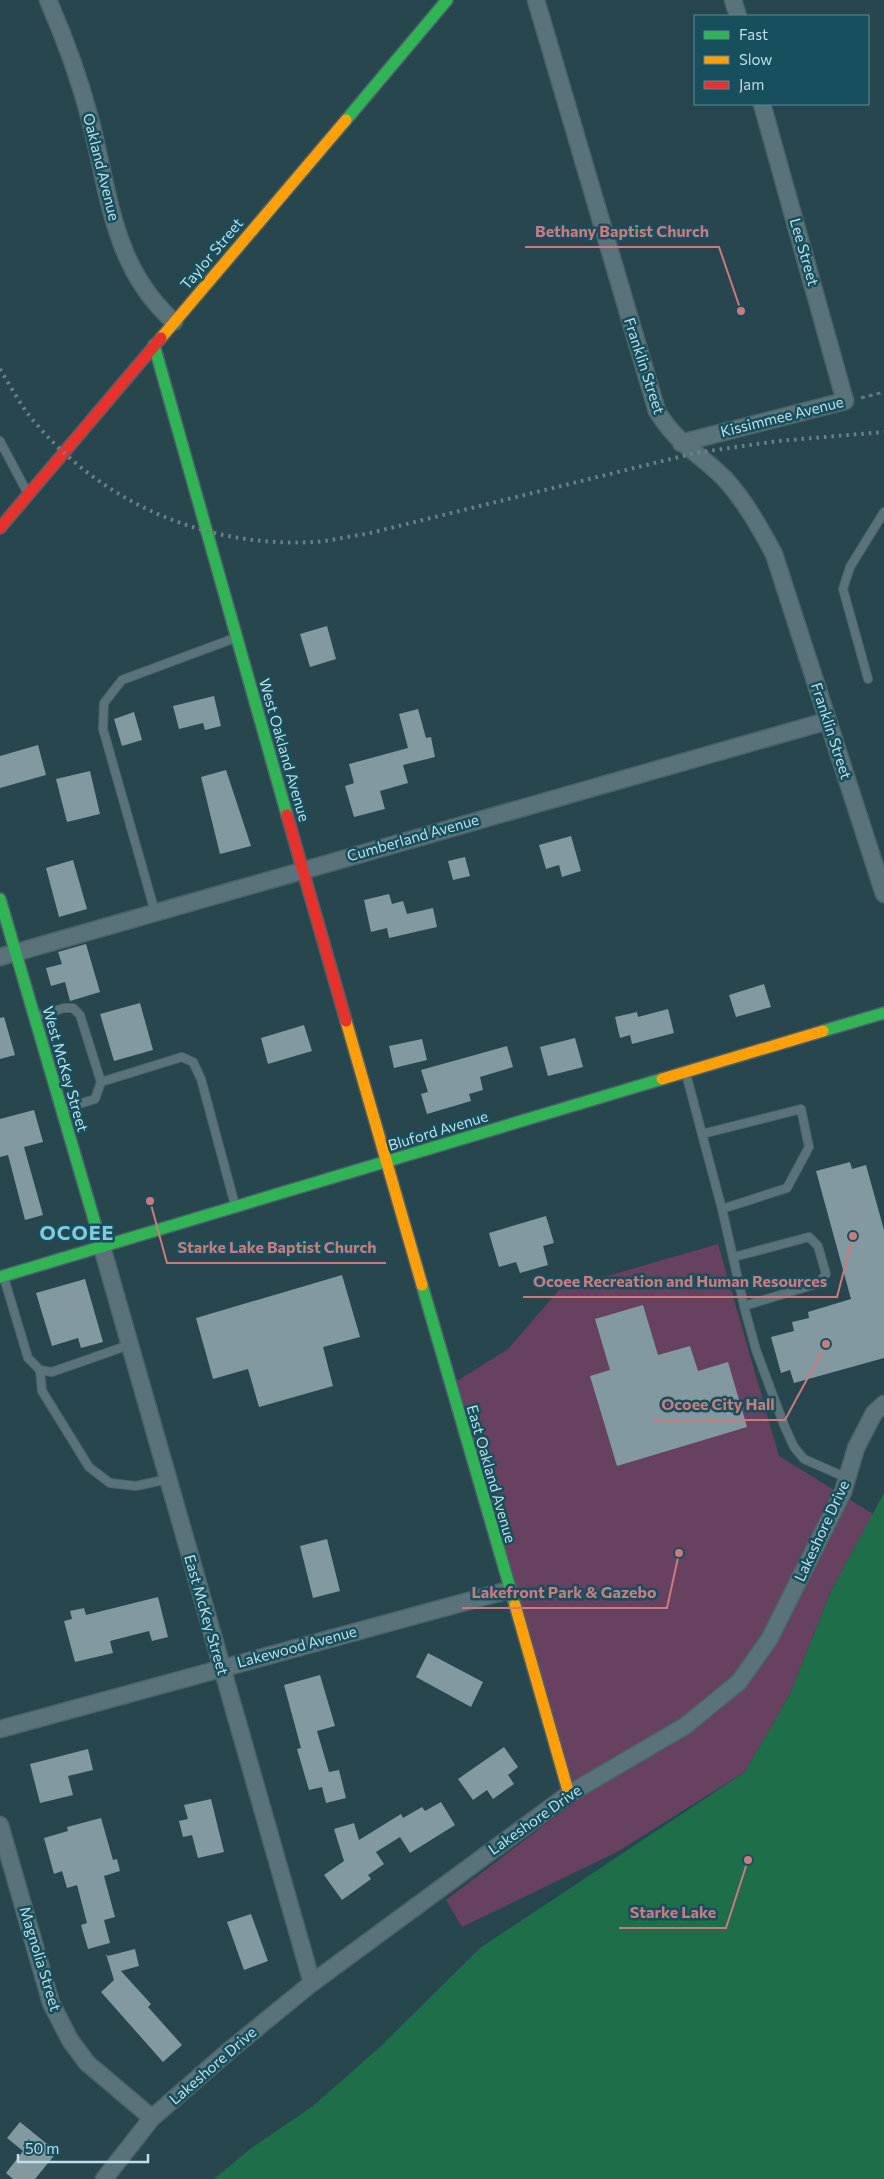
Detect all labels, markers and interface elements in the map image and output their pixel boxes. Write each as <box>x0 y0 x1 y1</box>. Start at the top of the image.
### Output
legend <box>694 15 869 105</box>
text: Fast <box>739 25 768 43</box>
text: Slow <box>739 50 772 68</box>
text: Jam <box>739 75 764 93</box>
street label: Oakland Avenue <box>80 111 124 222</box>
street label: Taylor Street <box>176 214 246 293</box>
callout: Bethany Baptist Church <box>525 216 719 247</box>
street label: Lee Street <box>787 216 823 288</box>
text: Bethany Baptist Church <box>535 221 709 240</box>
street label: Franklin Street <box>621 315 669 416</box>
street label: Kissimmee Avenue <box>718 392 845 440</box>
street label: West Oakland Avenue <box>256 676 314 823</box>
street label: Franklin Street <box>808 680 856 781</box>
street label: Cumberland Avenue <box>345 810 481 864</box>
street label: West McKey Street <box>39 1004 93 1134</box>
street label: Bluford Avenue <box>386 1106 490 1154</box>
district label: OCOEE <box>39 1220 115 1244</box>
callout: Starke Lake Baptist Church <box>167 1232 386 1263</box>
text: Starke Lake Baptist Church <box>178 1237 376 1256</box>
callout: Ocoee Recreation and Human Resources <box>523 1266 837 1297</box>
text: Ocoee Recreation and Human Resources <box>533 1271 827 1290</box>
callout: Ocoee City Hall <box>652 1389 785 1420</box>
text: Ocoee City Hall <box>661 1394 775 1413</box>
street label: East Oakland Avenue <box>464 1403 520 1545</box>
street label: Lakeshore Drive <box>790 1477 852 1584</box>
street label: East McKey Street <box>181 1552 233 1677</box>
callout: Lakefront Park & Gazebo <box>462 1577 667 1608</box>
text: Lakefront Park & Gazebo <box>471 1582 657 1601</box>
street label: Lakewood Avenue <box>235 1621 359 1671</box>
street label: Lakeshore Drive <box>485 1780 584 1858</box>
callout: Starke Lake <box>619 1897 726 1928</box>
text: Starke Lake <box>630 1902 716 1921</box>
street label: Magnolia Street <box>16 1904 65 2013</box>
street label: Lakeshore Drive <box>165 2023 260 2108</box>
scale bar <box>18 2132 148 2164</box>
text: 50 m <box>25 2139 59 2157</box>

